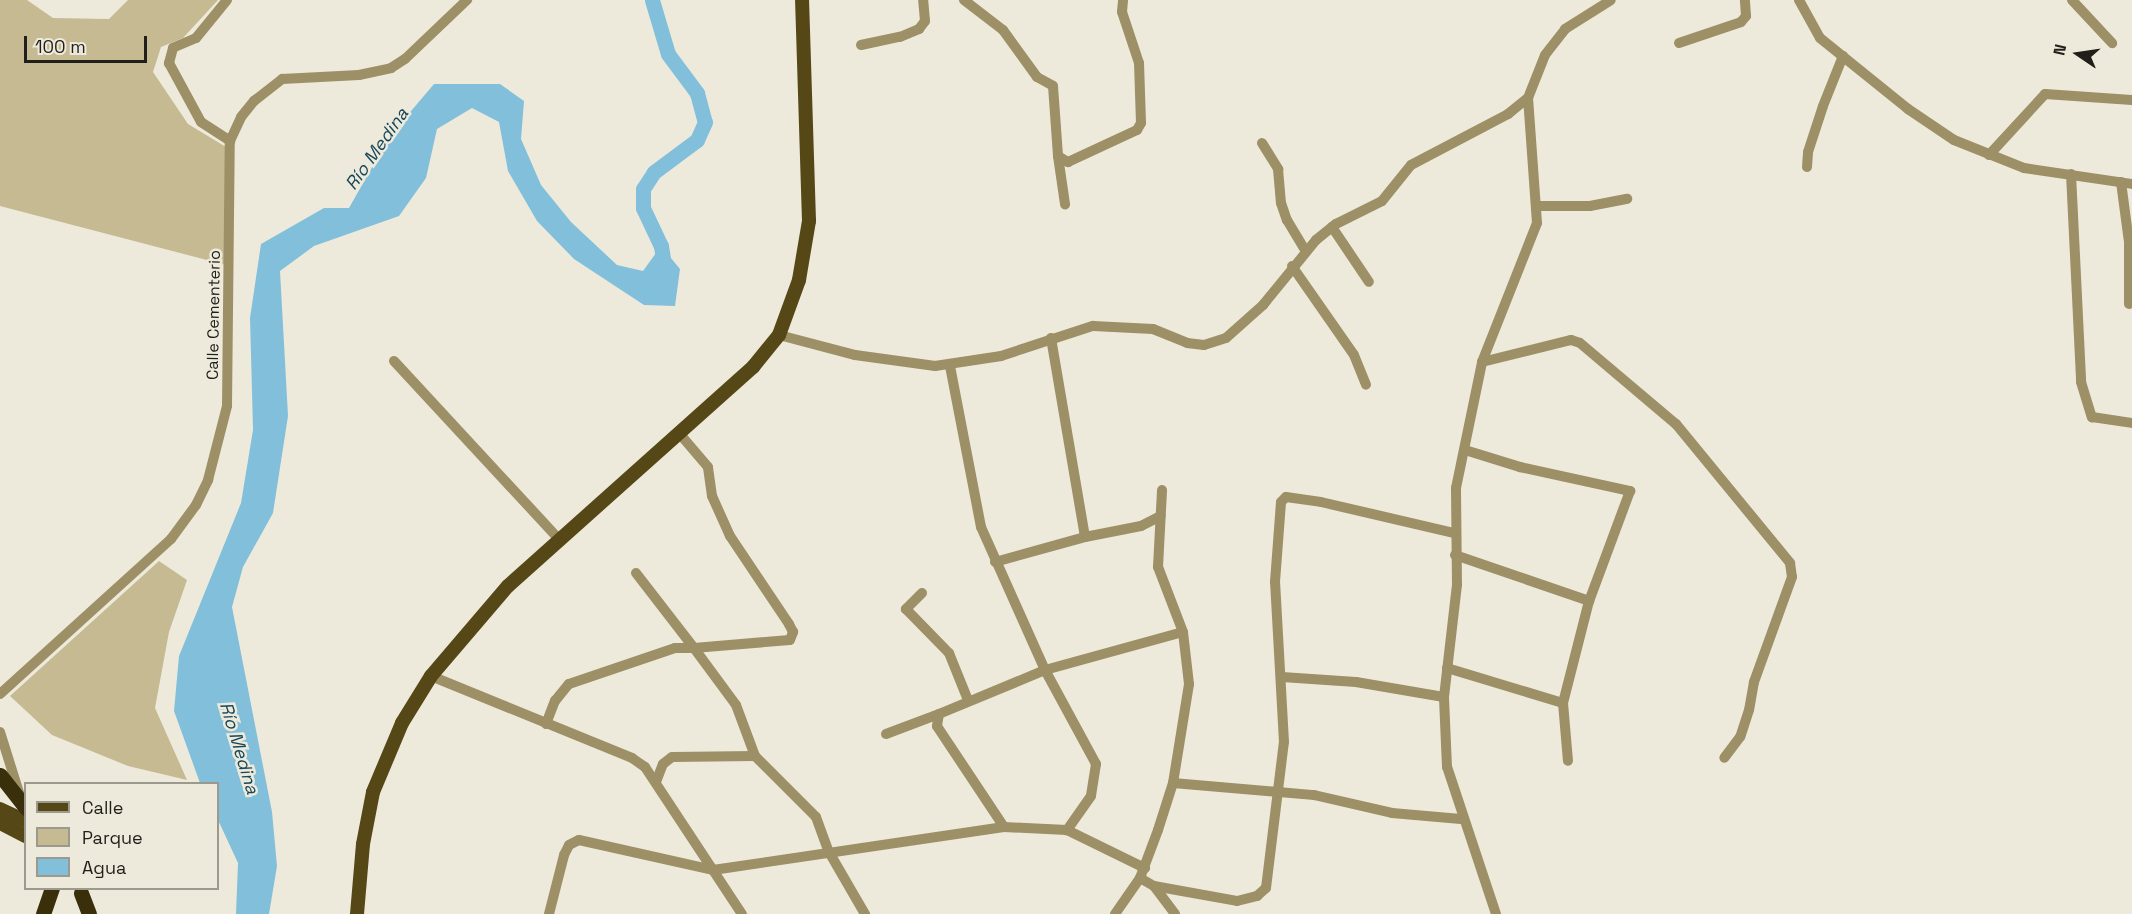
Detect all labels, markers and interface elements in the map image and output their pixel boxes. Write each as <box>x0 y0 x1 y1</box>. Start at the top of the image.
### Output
scale bar <box>27 24 150 62</box>
north arrow <box>2048 24 2108 84</box>
text: 100 m <box>35 35 86 58</box>
text: N <box>2049 42 2071 57</box>
water label: Río Medina <box>341 104 413 194</box>
street label: Calle Cementerio <box>203 250 225 380</box>
water label: Río Medina <box>215 699 263 797</box>
legend <box>24 782 219 890</box>
text: Calle <box>82 796 123 819</box>
text: Parque <box>82 826 143 849</box>
text: Agua <box>82 856 126 879</box>

